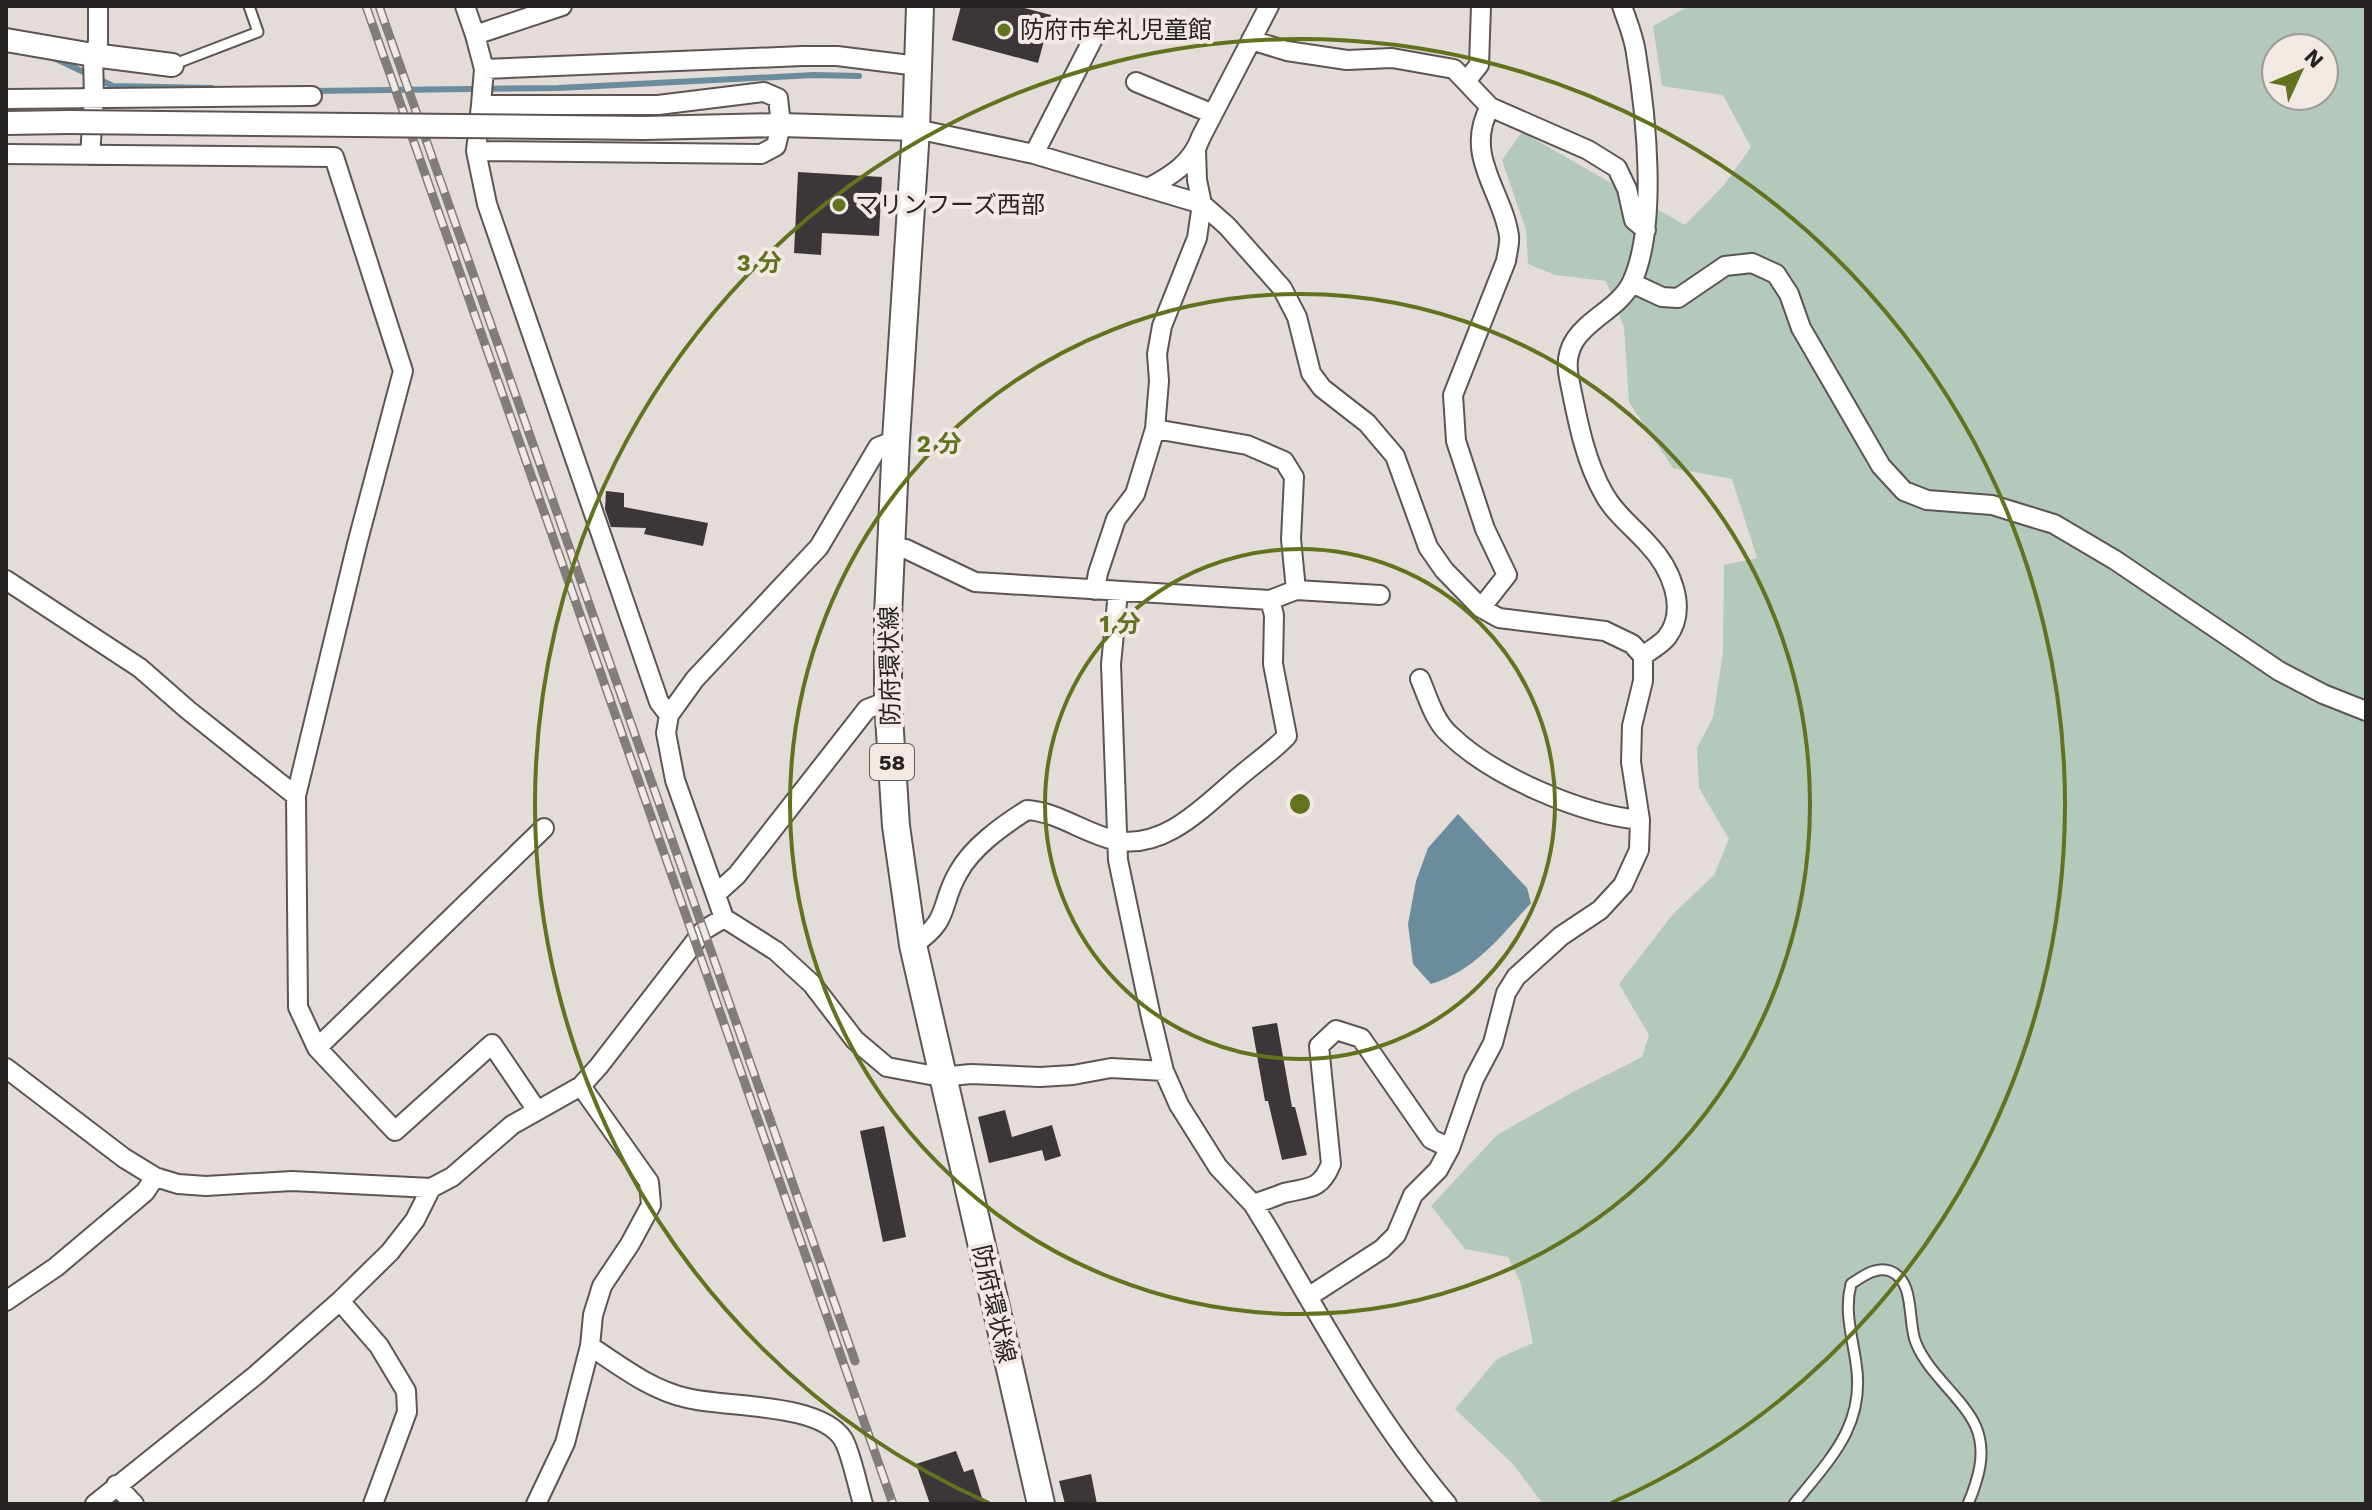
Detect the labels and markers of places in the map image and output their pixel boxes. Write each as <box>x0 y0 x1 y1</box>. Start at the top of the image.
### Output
place label: 防府市牟礼児童館 <box>1020 16 1212 44</box>
marker: 防府市牟礼児童館 <box>995 21 1013 39</box>
place label: マリンフーズ西部 <box>855 191 1045 219</box>
marker: マリンフーズ西部 <box>830 196 848 214</box>
centre of rings <box>1286 790 1314 818</box>

